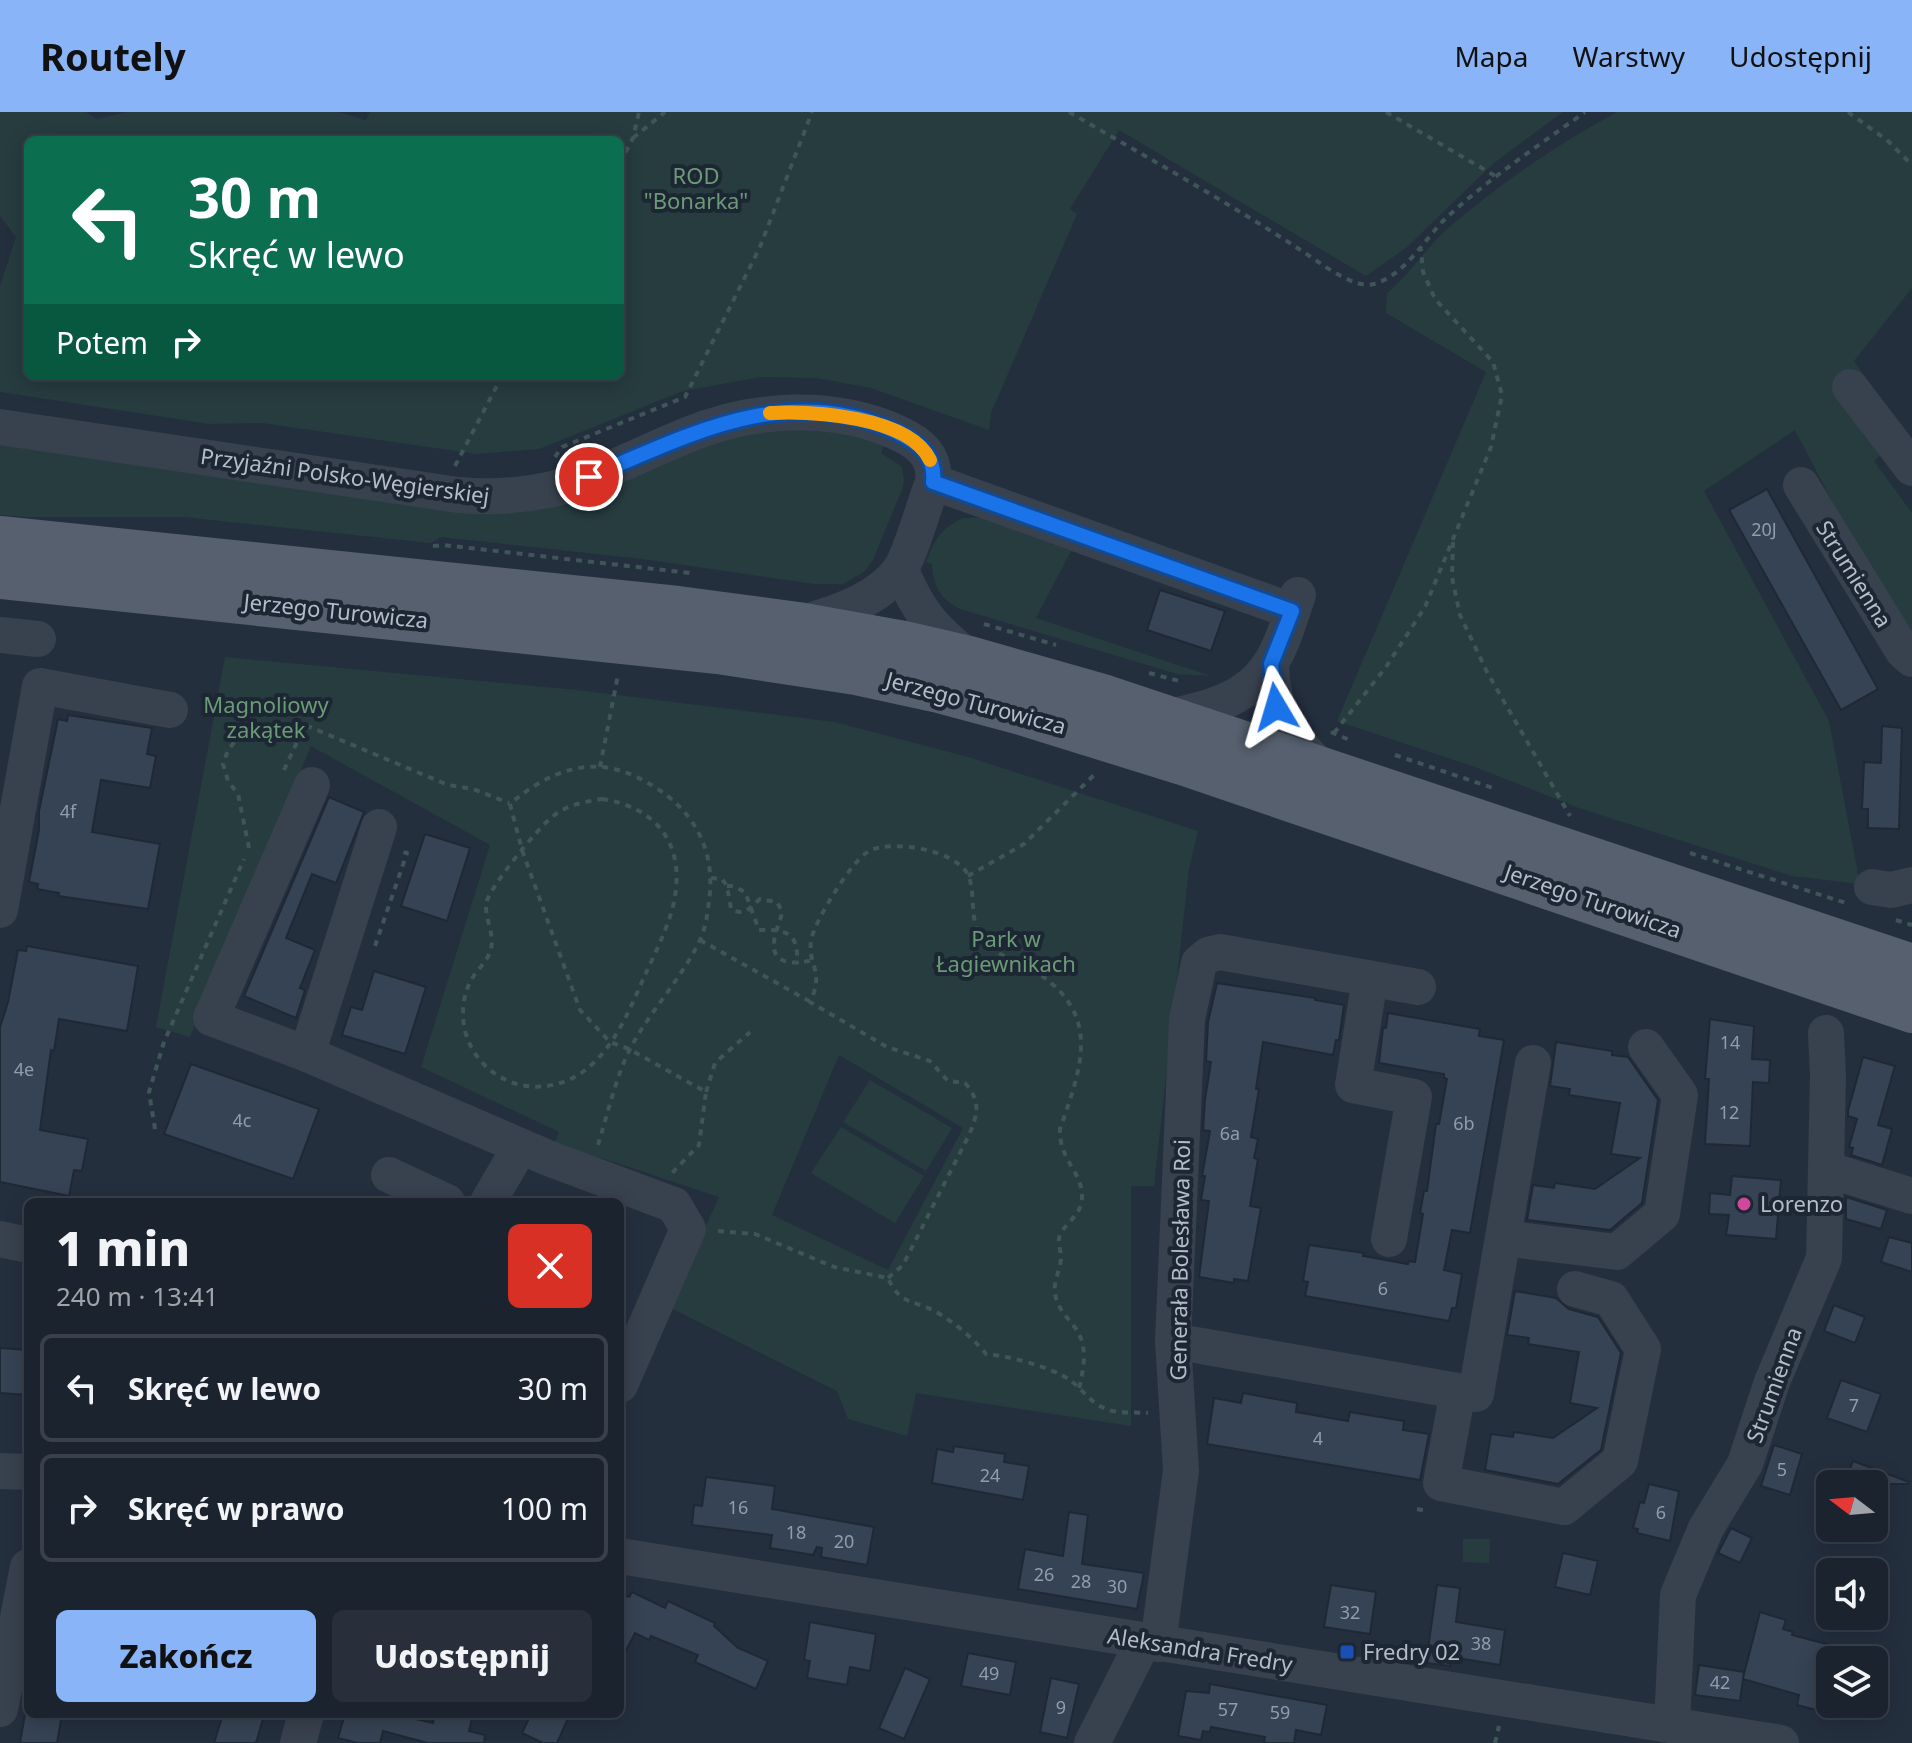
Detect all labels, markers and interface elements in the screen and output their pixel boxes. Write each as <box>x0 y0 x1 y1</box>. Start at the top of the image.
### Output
text: Routely <box>40 30 186 82</box>
text: Mapa <box>1454 37 1529 75</box>
text: Warstwy <box>1573 37 1685 75</box>
text: Udostępnij <box>1729 37 1872 75</box>
text: 30 m <box>188 158 321 234</box>
park label: ROD "Bonarka" <box>644 160 748 215</box>
icon: left <box>56 168 160 272</box>
text: Skręć w lewo <box>188 230 405 279</box>
icon: right <box>164 320 208 364</box>
text: Potem <box>56 322 148 363</box>
street label: Przyjaźni Polsko-Węgierskiej <box>199 440 492 510</box>
pin <box>555 443 623 511</box>
icon: arrive <box>567 455 611 499</box>
street label: Strumienna <box>1810 514 1900 633</box>
house number: 20J <box>1751 517 1777 541</box>
street label: Jerzego Turowicza <box>240 585 430 635</box>
street label: Jerzego Turowicza <box>881 663 1070 740</box>
position arrow <box>1234 665 1318 749</box>
park label: Magnoliowy zakątek <box>203 689 330 744</box>
house number: 4f <box>60 799 77 823</box>
street label: Jerzego Turowicza <box>1499 855 1686 944</box>
park label: Park w Łagiewnikach <box>936 923 1076 978</box>
house number: 14 <box>1720 1030 1740 1054</box>
house number: 4e <box>14 1057 34 1081</box>
house number: 12 <box>1719 1100 1739 1124</box>
house number: 4c <box>233 1108 252 1132</box>
house number: 6b <box>1453 1111 1475 1135</box>
house number: 6a <box>1220 1121 1240 1145</box>
street label: Generała Bolesława Roi <box>1162 1139 1196 1381</box>
place label: Lorenzo <box>1760 1188 1843 1218</box>
marker: Lorenzo <box>1735 1195 1753 1213</box>
text: 1 min <box>56 1215 190 1280</box>
button: close <box>508 1224 592 1308</box>
house number: 6 <box>1378 1276 1388 1300</box>
text: 240 m · 13:41 <box>56 1278 219 1314</box>
street label: Strumienna <box>1738 1323 1808 1447</box>
icon: left <box>60 1366 104 1410</box>
text: Skręć w lewo <box>128 1368 321 1409</box>
text: 30 m <box>518 1368 588 1409</box>
house number: 7 <box>1849 1393 1859 1417</box>
house number: 4 <box>1313 1426 1323 1450</box>
house number: 5 <box>1777 1457 1787 1481</box>
house number: 24 <box>980 1463 1000 1487</box>
north arrow <box>1816 1470 1888 1542</box>
map controls <box>1816 1470 1888 1718</box>
icon: right <box>60 1486 104 1530</box>
text: Skręć w prawo <box>128 1488 345 1529</box>
text: 100 m <box>501 1488 588 1529</box>
house number: 16 <box>728 1495 748 1519</box>
house number: 6 <box>1656 1500 1666 1524</box>
house number: 18 <box>786 1520 806 1544</box>
house number: 20 <box>834 1529 854 1553</box>
button: sound <box>1816 1558 1888 1630</box>
house number: 26 <box>1034 1562 1054 1586</box>
house number: 28 <box>1071 1569 1091 1593</box>
house number: 30 <box>1107 1574 1127 1598</box>
house number: 32 <box>1340 1600 1360 1624</box>
button: Zakończ <box>56 1610 316 1702</box>
button: Udostępnij <box>332 1610 592 1702</box>
street label: Aleksandra Fredry <box>1105 1620 1296 1679</box>
house number: 38 <box>1471 1631 1491 1655</box>
place label: Fredry 02 <box>1363 1636 1460 1666</box>
marker: Fredry 02 <box>1338 1643 1356 1661</box>
button: layers <box>1816 1646 1888 1718</box>
house number: 49 <box>979 1661 999 1685</box>
house number: 42 <box>1710 1670 1730 1694</box>
house number: 9 <box>1056 1695 1066 1719</box>
house number: 57 <box>1218 1697 1238 1721</box>
house number: 59 <box>1270 1700 1290 1724</box>

